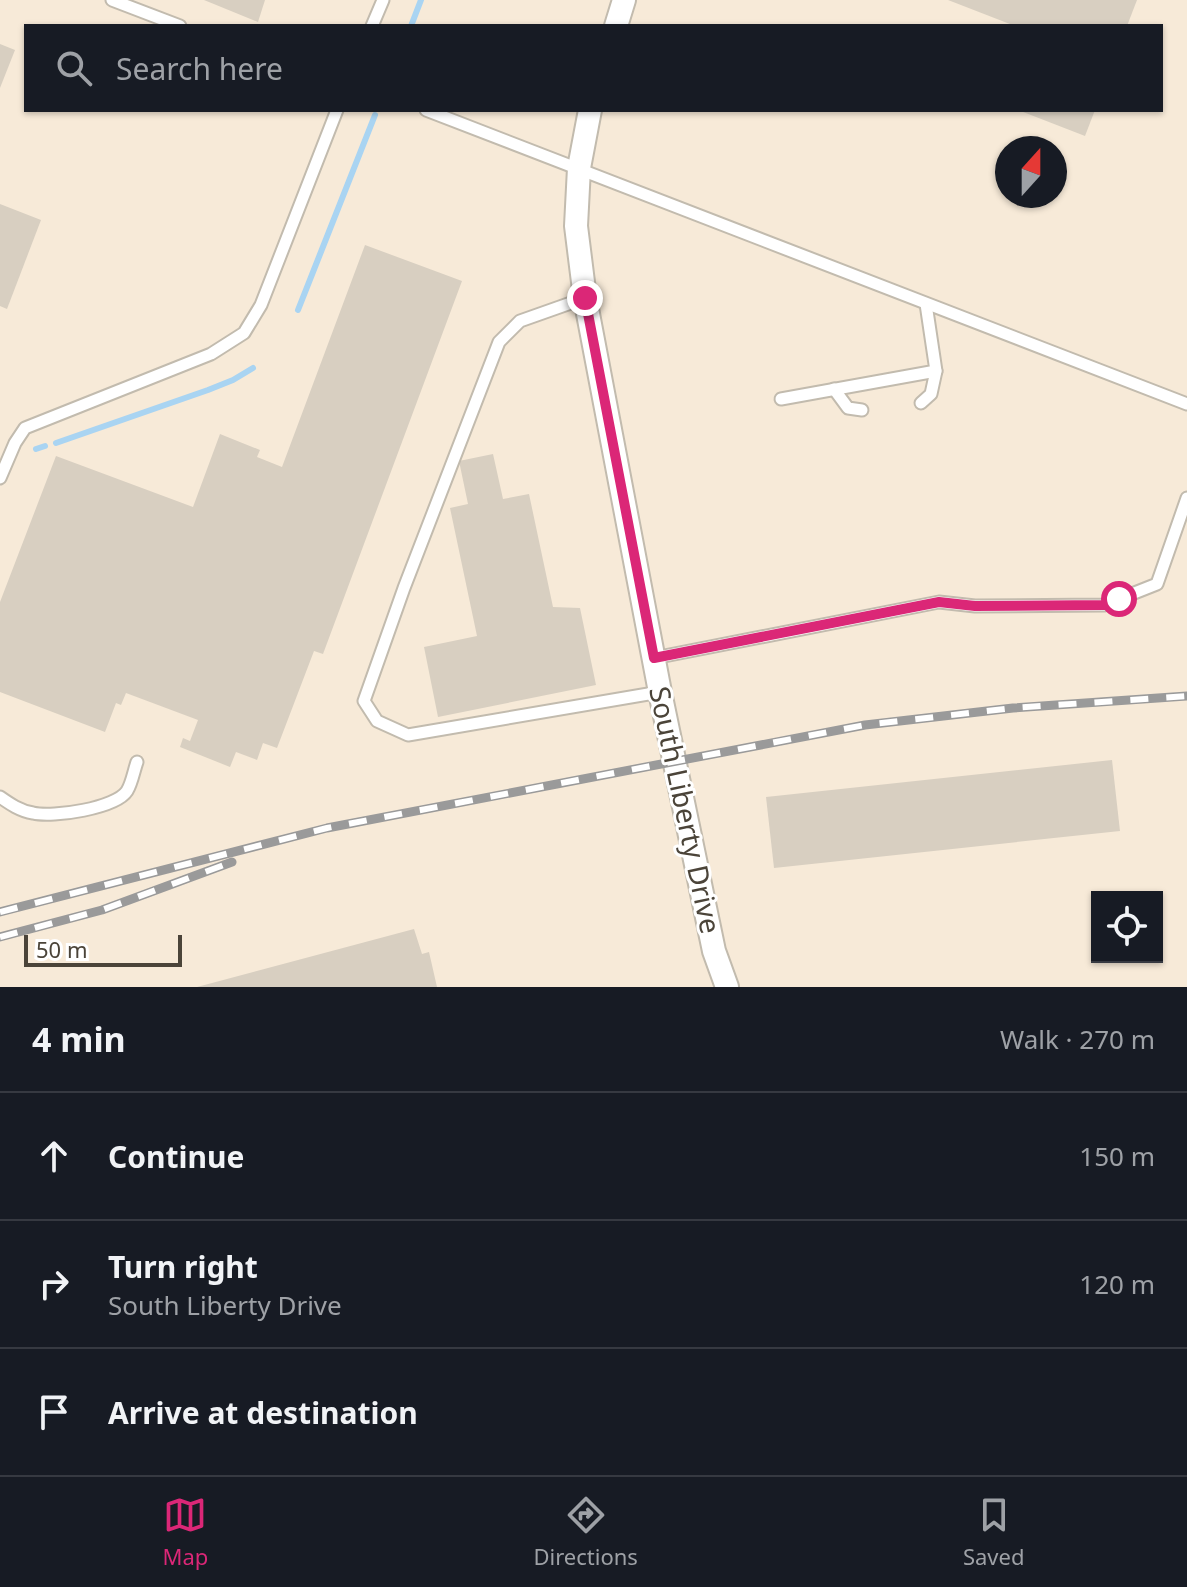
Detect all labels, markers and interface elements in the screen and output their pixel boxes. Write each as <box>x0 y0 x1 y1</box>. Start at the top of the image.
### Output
search box <box>24 24 1163 112</box>
icon: search <box>52 46 96 90</box>
text: Search here <box>116 48 283 89</box>
north arrow <box>995 136 1067 208</box>
route end <box>567 280 603 316</box>
route start <box>1101 581 1137 617</box>
street label: South Liberty Drive <box>641 683 731 937</box>
map controls <box>1091 891 1163 963</box>
button: locate <box>1091 891 1163 963</box>
scale bar <box>24 931 182 967</box>
text: 50 m <box>36 934 87 964</box>
text: 4 min <box>32 1016 126 1062</box>
text: Walk · 270 m <box>1000 1021 1155 1057</box>
icon: ahead <box>32 1134 76 1178</box>
text: Continue <box>108 1136 244 1177</box>
text: 150 m <box>1079 1138 1155 1174</box>
text: Turn right <box>108 1246 258 1287</box>
icon: right <box>32 1262 76 1306</box>
text: 120 m <box>1079 1266 1155 1302</box>
text: South Liberty Drive <box>108 1287 342 1323</box>
icon: arrive <box>32 1390 76 1434</box>
text: Arrive at destination <box>108 1392 418 1433</box>
tab: Map <box>163 1493 208 1571</box>
tab: Directions <box>533 1493 638 1571</box>
tab: Saved <box>963 1493 1024 1571</box>

